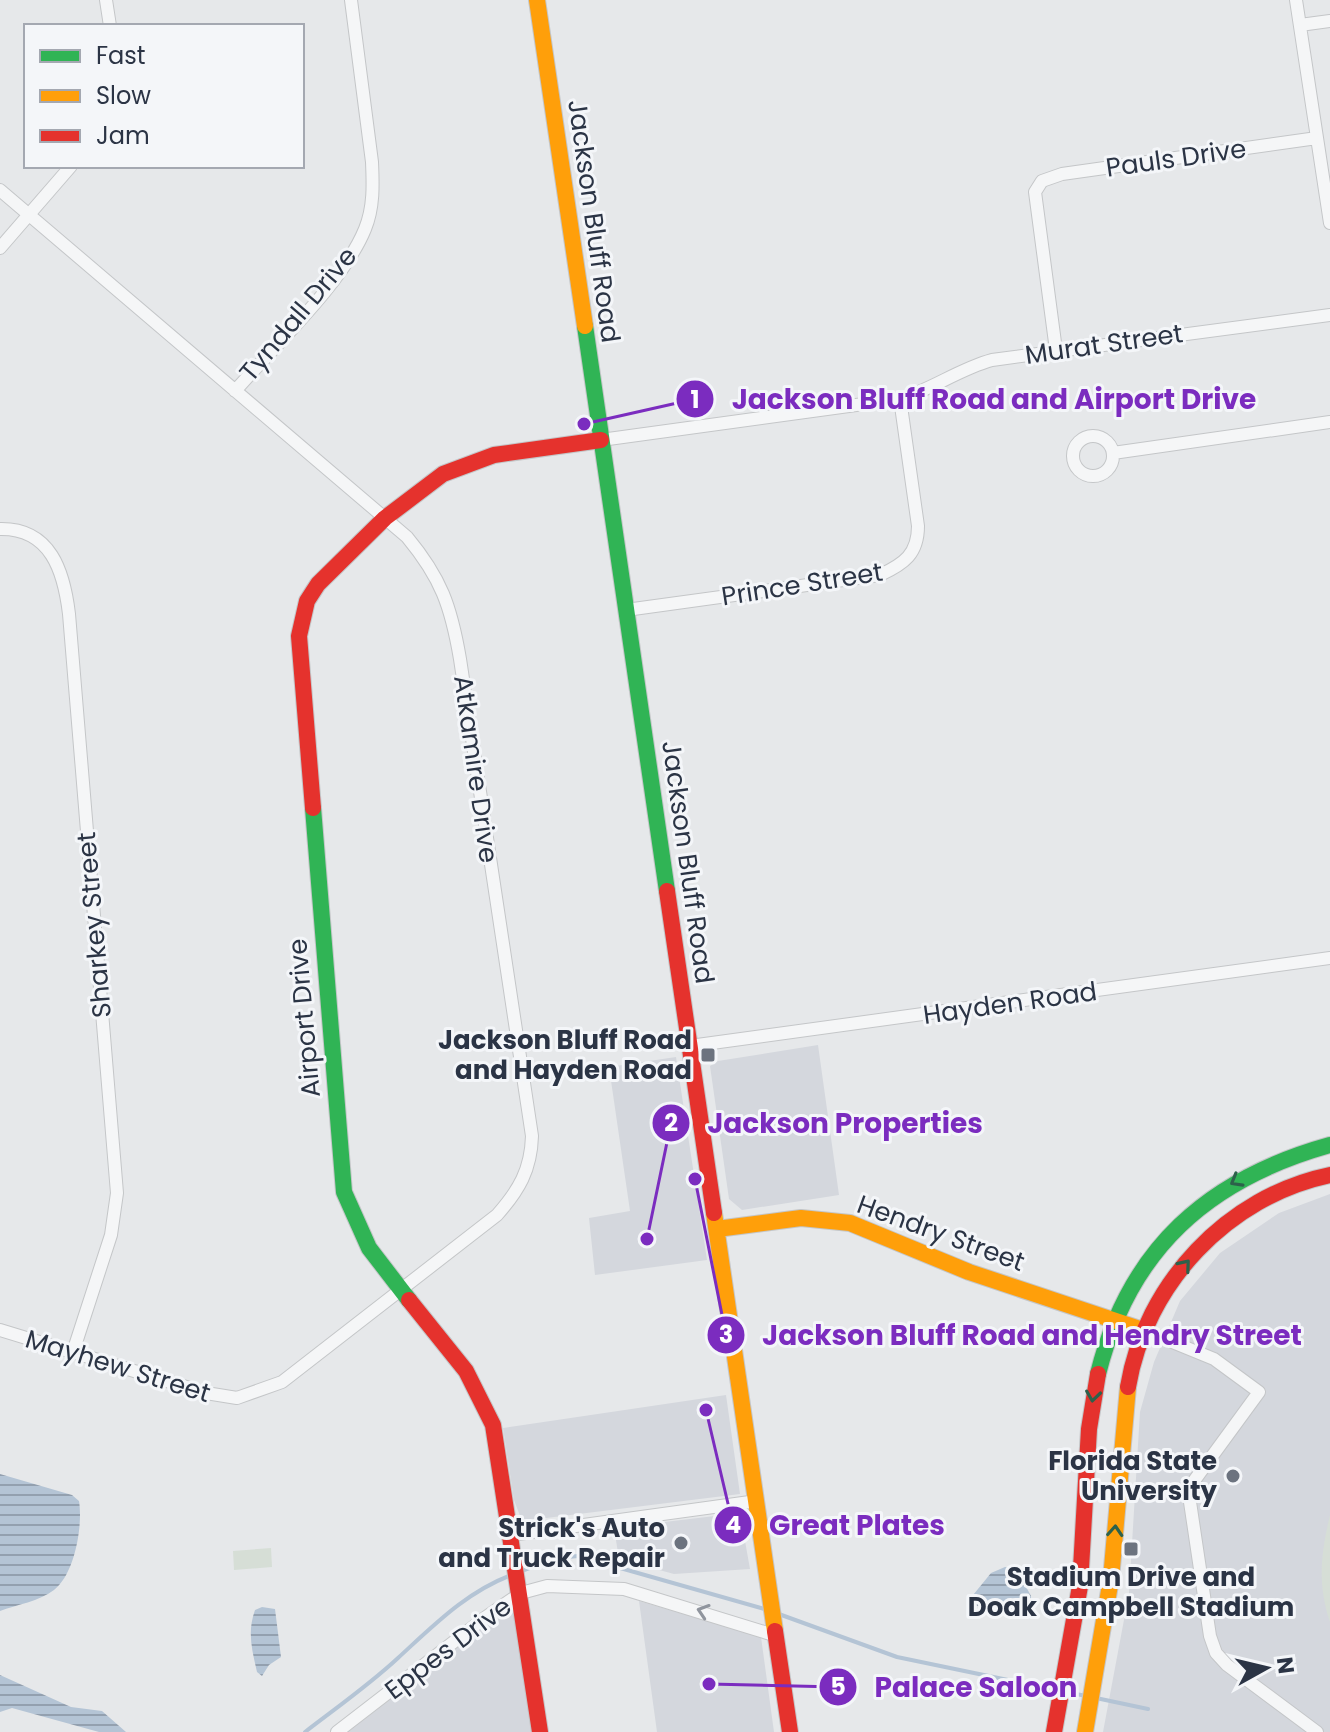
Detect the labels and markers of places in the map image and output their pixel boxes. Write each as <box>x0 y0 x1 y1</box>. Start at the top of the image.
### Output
callout: Jackson Bluff Road and Airport Drive <box>675 373 1272 425</box>
place label: Jackson Bluff Road and Hayden Road <box>438 1022 692 1088</box>
marker: Jackson Bluff Road and Hayden Road <box>699 1046 717 1064</box>
callout: Jackson Properties <box>651 1097 998 1149</box>
callout: Jackson Bluff Road and Hendry Street <box>706 1309 1318 1361</box>
place label: Florida State University <box>1048 1443 1218 1509</box>
marker: Florida State University <box>1224 1467 1242 1485</box>
callout: Great Plates <box>713 1499 961 1551</box>
place label: Strick's Auto and Truck Repair <box>438 1510 665 1576</box>
marker: Strick's Auto and Truck Repair <box>672 1534 690 1552</box>
marker: Stadium Drive and Doak Campbell Stadium <box>1122 1540 1140 1558</box>
place label: Stadium Drive and Doak Campbell Stadium <box>968 1559 1294 1625</box>
callout: Palace Saloon <box>818 1661 1093 1713</box>

